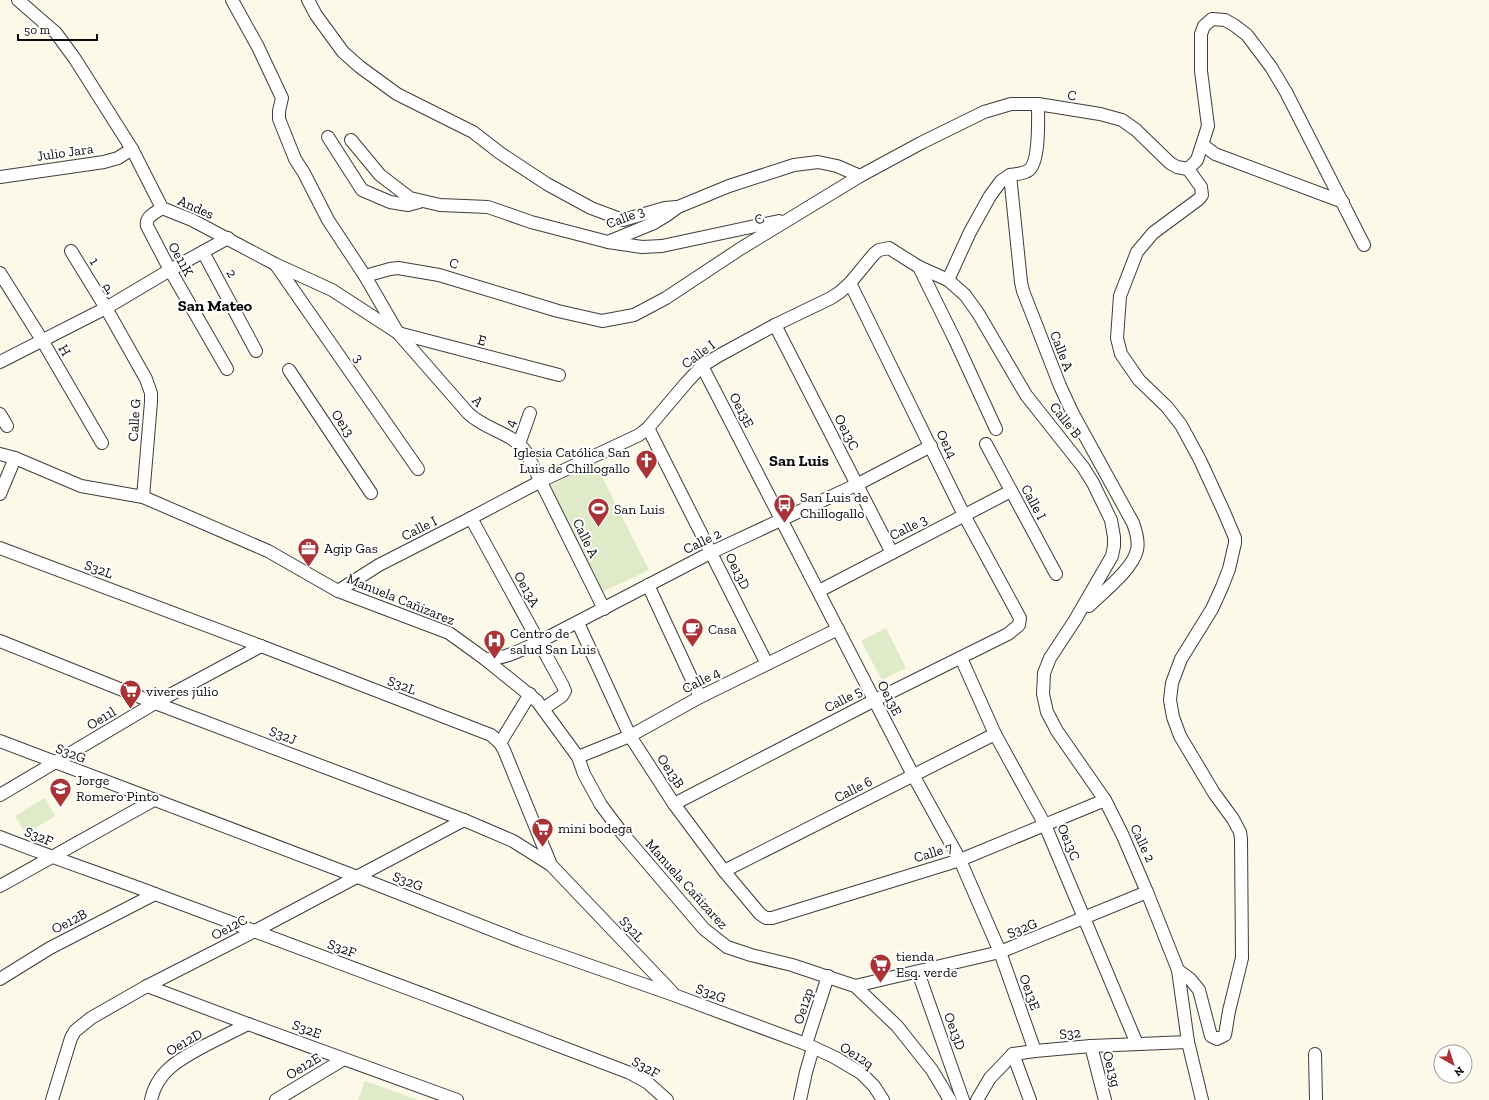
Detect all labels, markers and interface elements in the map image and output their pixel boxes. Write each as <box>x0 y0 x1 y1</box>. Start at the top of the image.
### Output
scale bar <box>18 16 97 42</box>
text: 50 m <box>24 23 51 37</box>
street label: C <box>1066 86 1078 105</box>
street label: Julio Jara <box>36 140 95 165</box>
street label: Andes <box>175 192 216 223</box>
street label: Calle 3 <box>604 202 647 233</box>
street label: C <box>751 210 768 229</box>
street label: Oe11K <box>164 239 197 279</box>
street label: C <box>447 254 461 273</box>
street label: 1 <box>86 255 104 268</box>
street label: 2 <box>222 266 241 280</box>
street label: P <box>99 280 115 299</box>
district label: San Mateo <box>178 296 253 315</box>
street label: Calle A <box>1046 329 1077 375</box>
street label: E <box>476 331 488 350</box>
street label: Calle I <box>678 336 718 372</box>
street label: H <box>55 341 75 359</box>
street label: 3 <box>350 351 368 366</box>
street label: Oe13E <box>726 390 758 431</box>
street label: A <box>468 392 488 411</box>
street label: Calle G <box>125 398 144 442</box>
street label: Calle B <box>1046 399 1085 442</box>
street label: Oe13 <box>327 406 358 440</box>
street label: Oe13C <box>830 411 863 453</box>
street label: 4 <box>501 416 520 429</box>
street label: Oe14 <box>932 427 961 462</box>
place label: Iglesia Católica San Luis de Chillogallo <box>513 444 630 477</box>
church icon: Iglesia Católica San Luis de Chillogallo <box>633 447 659 480</box>
district label: San Luis <box>769 451 829 470</box>
street label: Calle I <box>1017 482 1050 523</box>
place label: San Luis de Chillogallo <box>800 489 869 522</box>
bus stop icon: San Luis de Chillogallo <box>771 492 797 525</box>
sports icon: San Luis <box>585 496 611 529</box>
place label: San Luis <box>614 501 665 518</box>
street label: Calle 3 <box>887 511 930 544</box>
street label: Calle I <box>399 512 440 545</box>
street label: Calle A <box>569 516 603 561</box>
street label: Calle 2 <box>680 525 724 558</box>
office icon: Agip Gas <box>295 535 321 568</box>
place label: Agip Gas <box>324 540 378 557</box>
street label: Oe13D <box>721 550 754 593</box>
street label: S32L <box>82 556 116 583</box>
street label: Oe13A <box>510 568 544 611</box>
street label: Manuela Cañizarez <box>344 570 458 629</box>
cafe icon: Casa <box>680 616 706 649</box>
place label: Casa <box>708 621 737 638</box>
place label: Centro de salud San Luis <box>510 625 596 658</box>
hospital icon: Centro de salud San Luis <box>481 628 507 661</box>
street label: Calle 4 <box>679 663 724 697</box>
street label: S32L <box>385 672 419 699</box>
supermarket icon: viveres julio <box>117 678 143 711</box>
street label: Oe13E <box>874 678 906 719</box>
place label: viveres julio <box>146 683 218 700</box>
street label: Calle 5 <box>822 683 865 716</box>
street label: Oe11l <box>83 703 119 734</box>
street label: S32J <box>267 723 299 748</box>
street label: S32G <box>53 740 89 767</box>
street label: Oe13B <box>653 751 688 792</box>
place label: Jorge Romero Pinto <box>76 772 159 805</box>
street label: Calle 6 <box>831 773 875 806</box>
school or university icon: Jorge Romero Pinto <box>48 775 74 808</box>
supermarket icon: mini bodega <box>529 815 555 848</box>
place label: mini bodega <box>558 820 633 837</box>
street label: Oe13C <box>1053 821 1084 863</box>
street label: Calle 2 <box>1126 821 1159 865</box>
street label: S32F <box>22 823 56 850</box>
street label: Manuela Cañizarez <box>642 836 732 933</box>
street label: Calle 7 <box>912 838 955 866</box>
street label: S32G <box>390 868 426 895</box>
street label: Oe12B <box>49 905 90 938</box>
street label: Oe12C <box>208 911 250 944</box>
street label: S32L <box>615 913 648 946</box>
street label: S32G <box>1005 915 1040 942</box>
street label: S32F <box>325 935 359 962</box>
place label: tienda Esq. verde <box>896 948 958 981</box>
supermarket icon: tienda Esq. verde <box>868 951 894 984</box>
street label: Oe13E <box>1015 972 1044 1013</box>
street label: S32G <box>693 980 729 1007</box>
street label: Oe12p <box>790 986 817 1026</box>
street label: Oe13D <box>940 1010 969 1052</box>
street label: S32E <box>290 1016 324 1043</box>
street label: S32 <box>1059 1024 1082 1043</box>
street label: Oe12D <box>163 1025 206 1060</box>
street label: Oe12q <box>837 1038 877 1073</box>
north arrow <box>1433 1044 1473 1084</box>
street label: Oe12E <box>283 1049 324 1083</box>
street label: Oe13g <box>1099 1049 1125 1089</box>
street label: S32F <box>629 1053 663 1082</box>
text: N <box>1451 1064 1466 1079</box>

